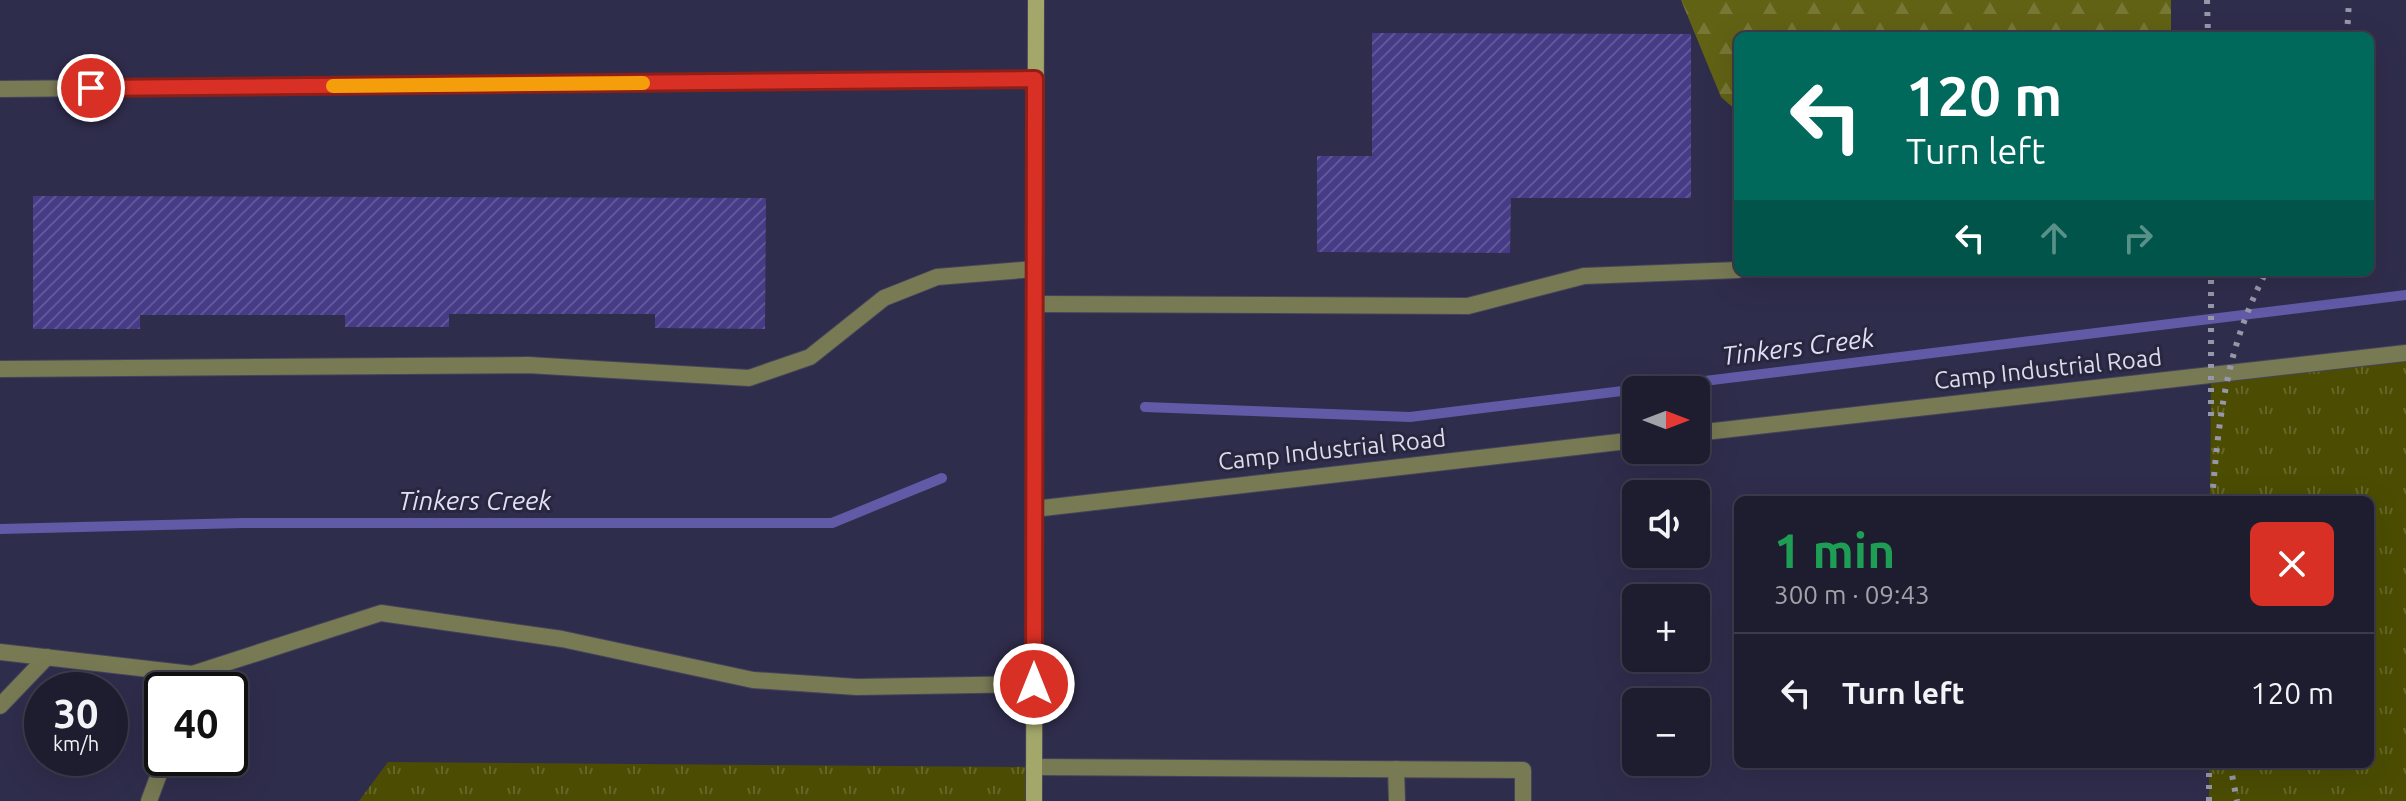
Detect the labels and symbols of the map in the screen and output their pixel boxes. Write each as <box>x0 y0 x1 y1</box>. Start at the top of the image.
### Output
pin <box>57 54 125 122</box>
water label: Tinkers Creek <box>1720 323 1876 370</box>
street label: Camp Industrial Road <box>1933 343 2163 394</box>
north arrow <box>1622 376 1710 464</box>
street label: Camp Industrial Road <box>1217 424 1447 475</box>
water label: Tinkers Creek <box>398 486 552 515</box>
position arrow <box>992 642 1076 726</box>
speed limit sign: 40 <box>144 672 248 776</box>

